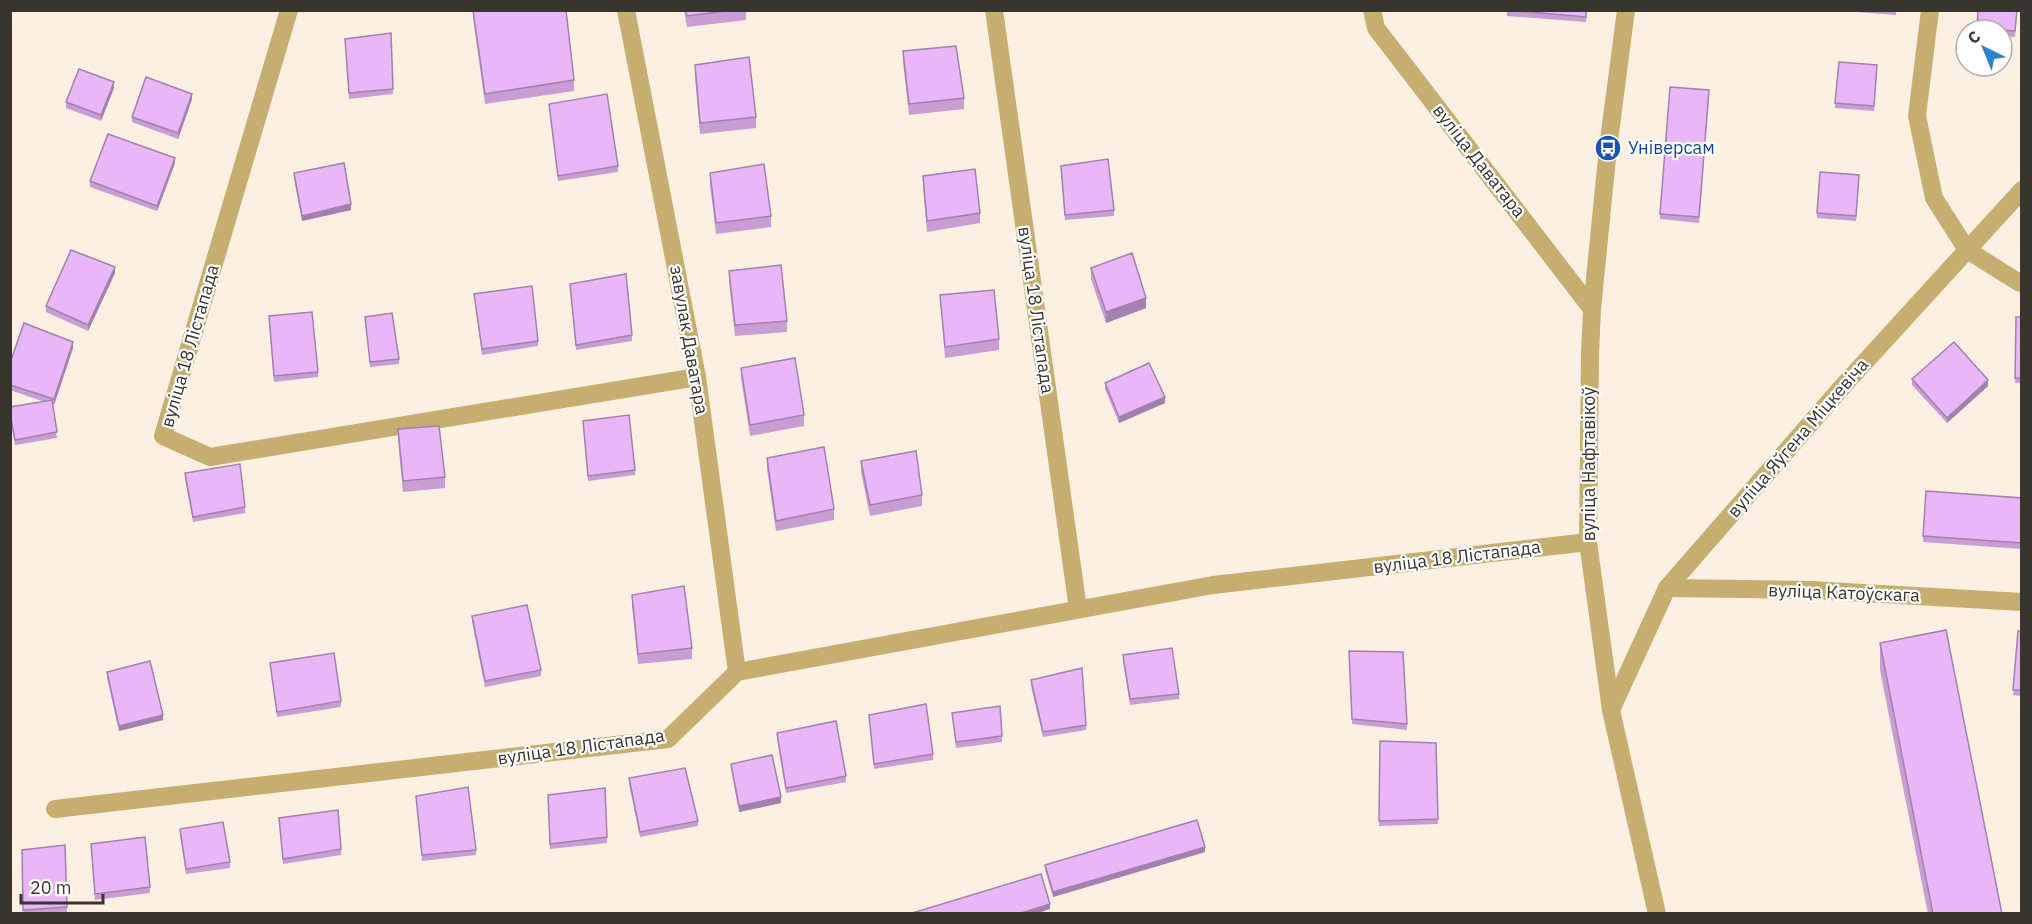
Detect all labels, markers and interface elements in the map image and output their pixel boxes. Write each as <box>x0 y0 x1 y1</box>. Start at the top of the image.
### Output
north arrow <box>1954 18 2014 78</box>
text: С <box>1963 26 1984 48</box>
street label: вуліца Даватара <box>1428 99 1531 222</box>
bus stop icon: Універсам <box>1593 133 1623 163</box>
place label: Універсам <box>1628 136 1715 159</box>
street label: вуліца 18 Лістапада <box>1013 225 1060 395</box>
street label: вуліца 18 Лістапада <box>155 261 224 430</box>
street label: завулак Даватара <box>665 264 714 417</box>
street label: вуліца Яўгена Міцкевіча <box>1722 353 1873 522</box>
street label: вуліца Нафтавікоў <box>1577 387 1600 541</box>
street label: вуліца 18 Лістапада <box>1372 535 1542 578</box>
street label: вуліца Катоўскага <box>1768 578 1921 607</box>
street label: вуліца 18 Лістапада <box>496 723 666 770</box>
scale bar <box>21 867 104 905</box>
text: 20 m <box>30 876 72 899</box>

